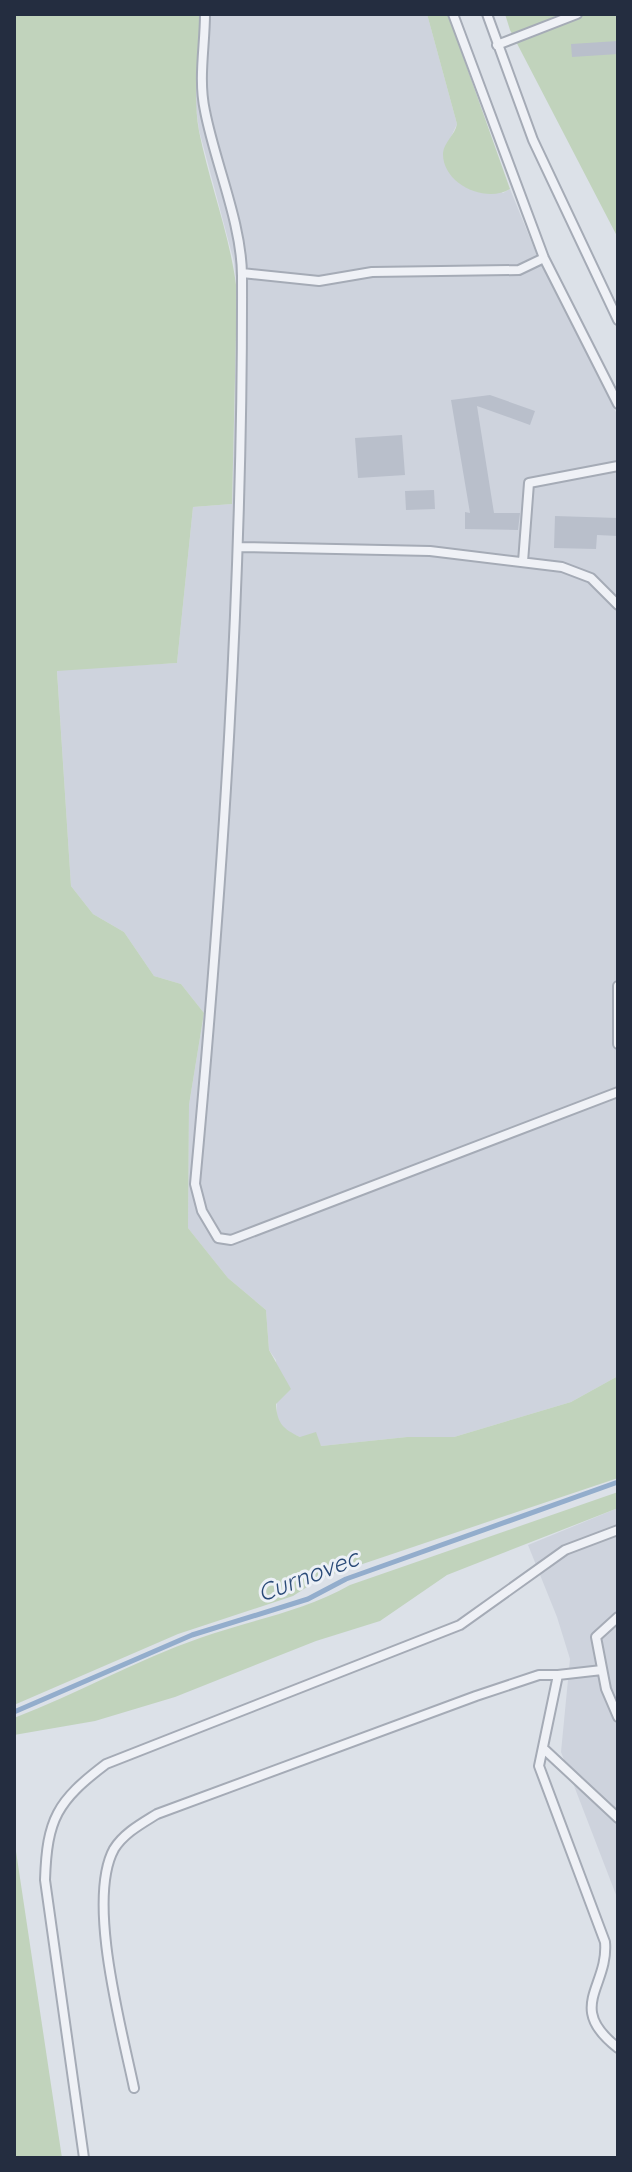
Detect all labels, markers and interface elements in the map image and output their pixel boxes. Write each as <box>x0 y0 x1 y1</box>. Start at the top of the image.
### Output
water label: Curnovec <box>253 1541 365 1608</box>

